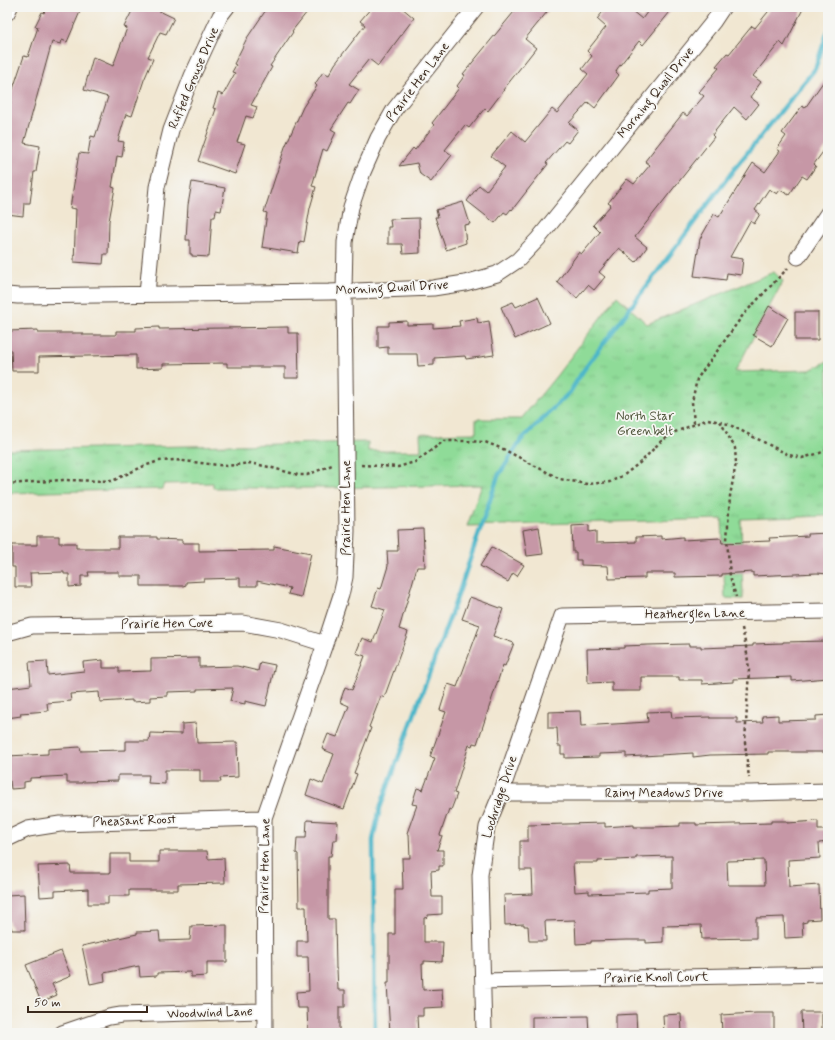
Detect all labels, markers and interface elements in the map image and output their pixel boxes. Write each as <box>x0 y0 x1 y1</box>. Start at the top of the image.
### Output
street label: Ruffed Grouse Drive <box>165 24 223 132</box>
street label: Prairie Hen Lane <box>382 39 454 125</box>
street label: Morning Quail Drive <box>614 44 700 144</box>
street label: Morning Quail Drive <box>335 277 449 301</box>
park label: North Star Greenbelt <box>616 408 675 440</box>
street label: Prairie Hen Lane <box>338 460 355 556</box>
street label: Heatherglen Lane <box>645 605 745 625</box>
street label: Prairie Hen Cove <box>121 615 213 633</box>
street label: Lochridge Drive <box>479 753 522 841</box>
street label: Rainy Meadows Drive <box>605 785 723 802</box>
street label: Pheasant Roost <box>92 811 176 831</box>
street label: Prairie Hen Lane <box>256 818 274 914</box>
street label: Prairie Knoll Court <box>604 969 709 987</box>
scale bar <box>28 988 147 1014</box>
text: 50 m <box>34 995 61 1011</box>
street label: Woodwind Lane <box>167 1003 253 1023</box>

